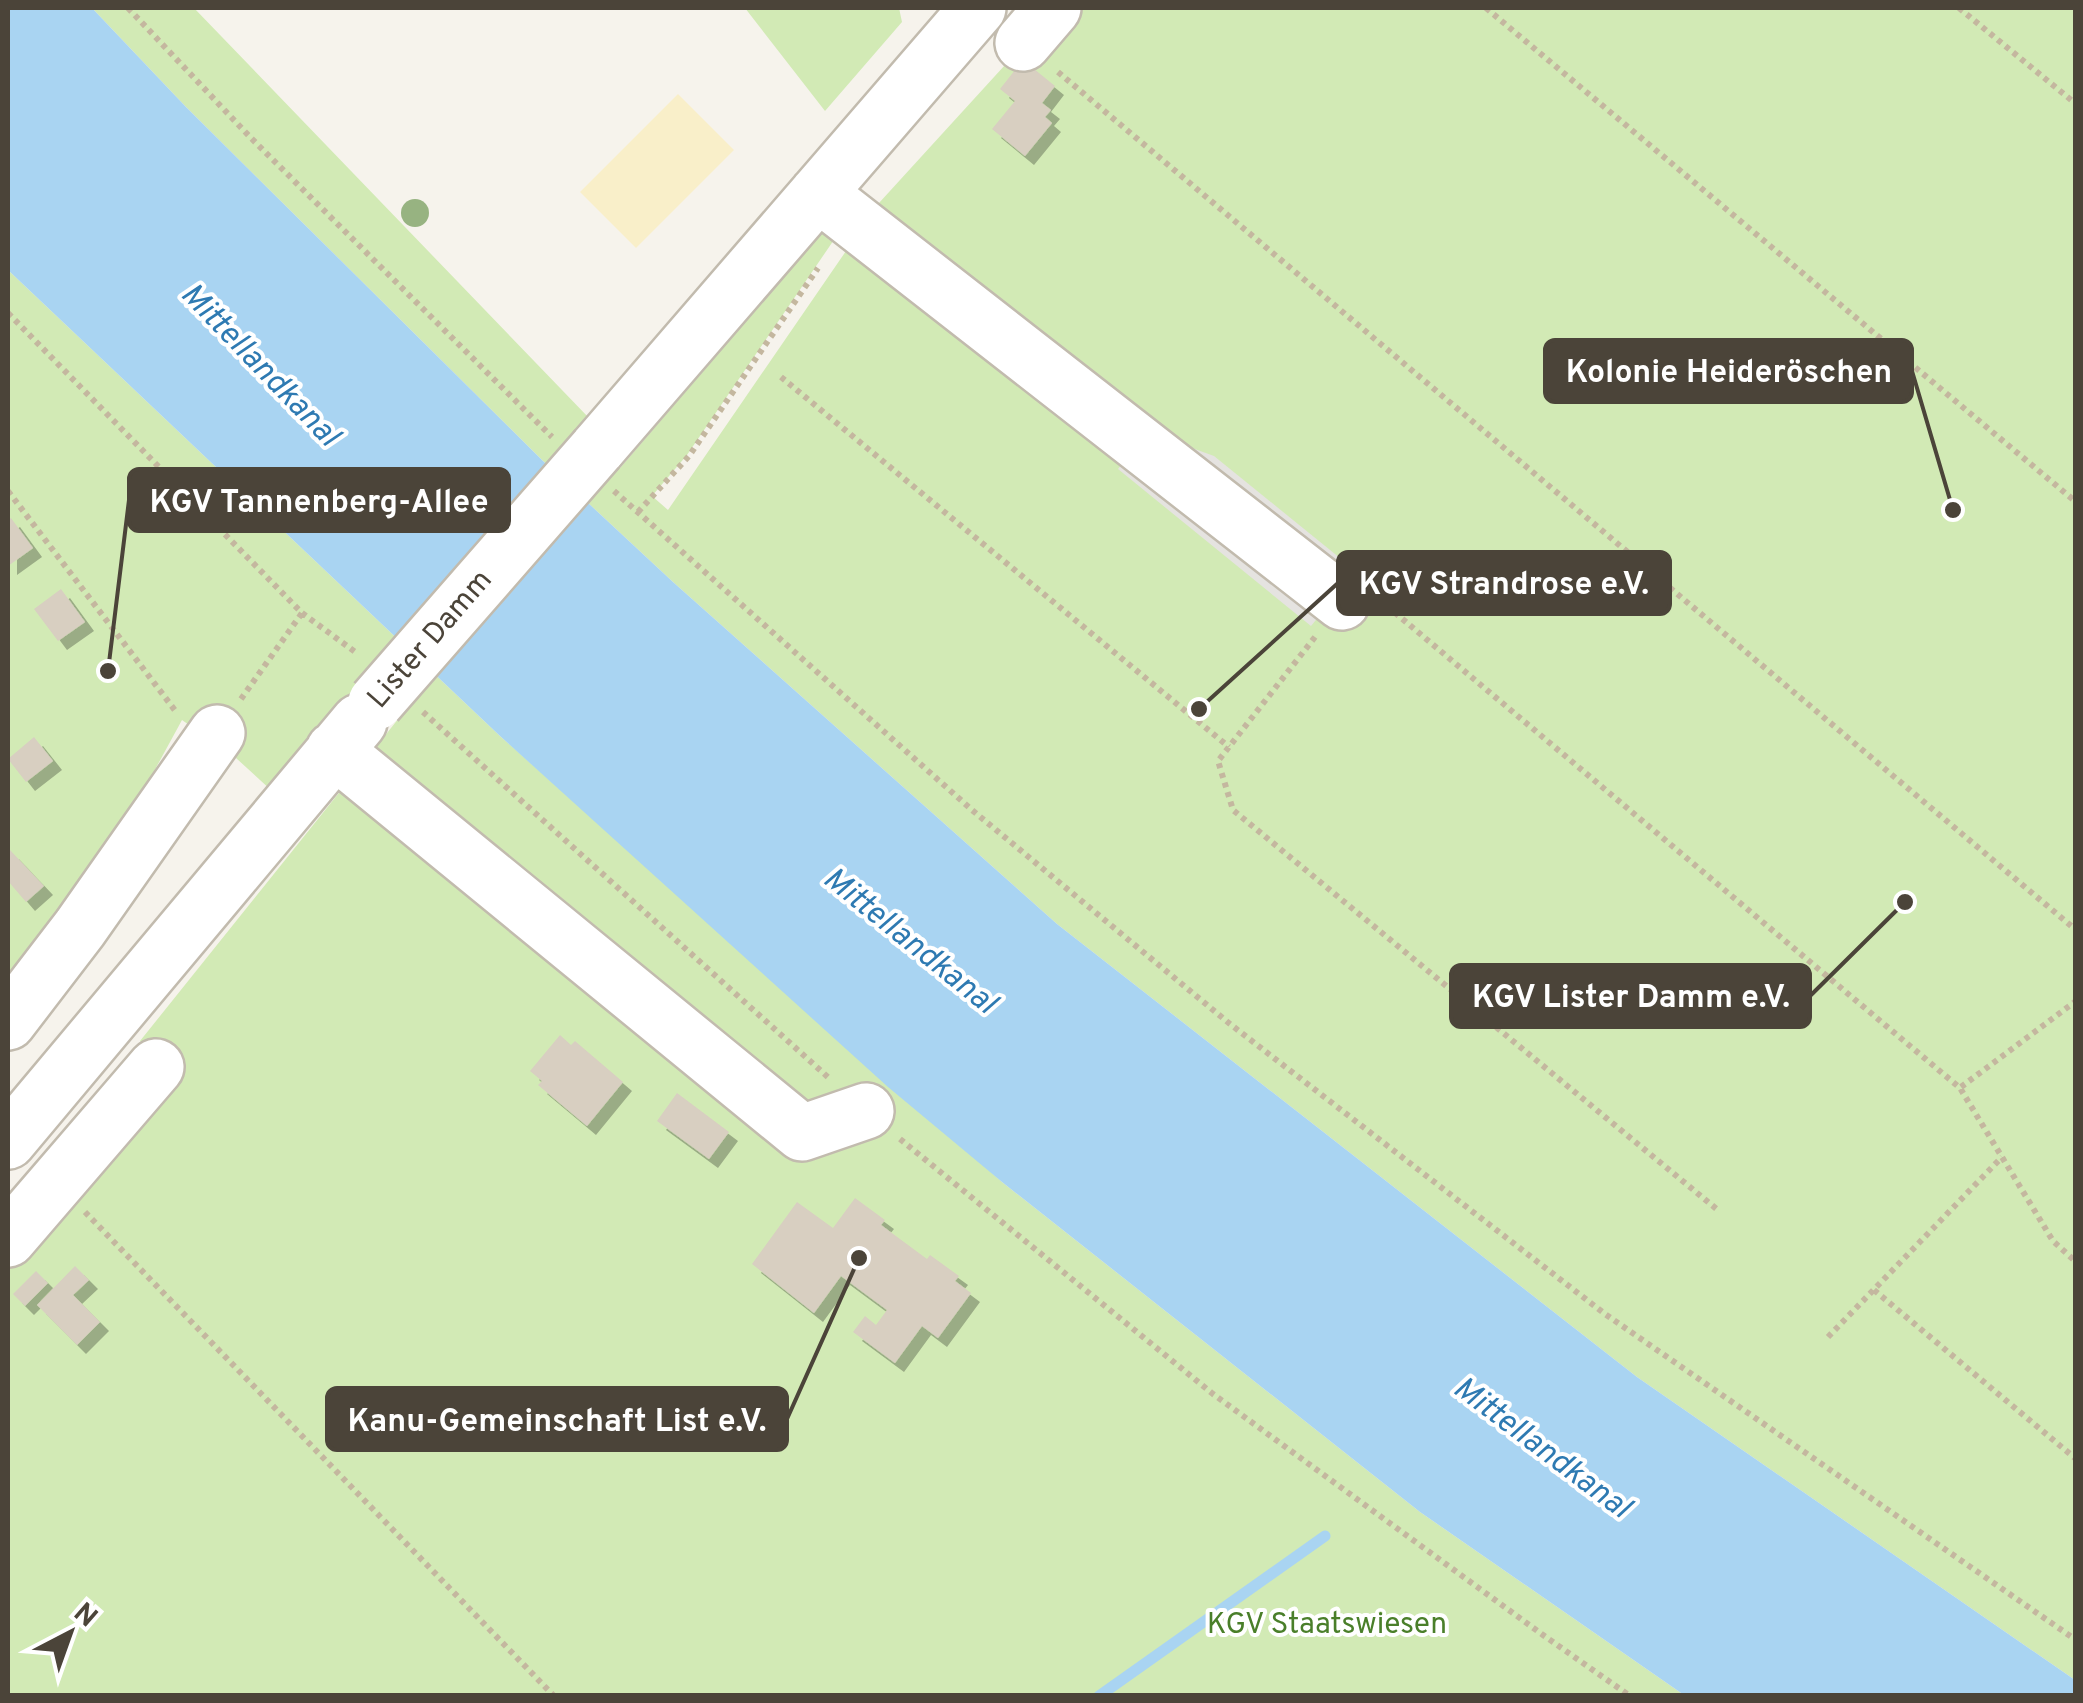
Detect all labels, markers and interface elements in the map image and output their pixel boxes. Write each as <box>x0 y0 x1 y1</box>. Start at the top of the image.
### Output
water label: Mittellandkanal <box>171 276 348 458</box>
callout: Kolonie Heideröschen <box>1545 340 1912 402</box>
text: Kolonie Heideröschen <box>1566 354 1892 394</box>
callout: KGV Tannenberg-Allee <box>129 469 509 531</box>
text: KGV Tannenberg-Allee <box>149 484 489 524</box>
callout: KGV Strandrose e.V. <box>1338 552 1670 614</box>
street label: Lister Damm <box>361 563 501 717</box>
text: KGV Strandrose e.V. <box>1359 566 1649 606</box>
water label: Mittellandkanal <box>814 860 1005 1025</box>
callout: KGV Lister Damm e.V. <box>1451 965 1810 1027</box>
text: KGV Lister Damm e.V. <box>1472 979 1790 1019</box>
water label: Mittellandkanal <box>1444 1369 1639 1530</box>
callout: Kanu-Gemeinschaft List e.V. <box>327 1388 787 1450</box>
text: Kanu-Gemeinschaft List e.V. <box>347 1403 767 1443</box>
north arrow <box>20 1583 120 1683</box>
text: N <box>65 1596 104 1637</box>
park label: KGV Staatswiesen <box>1207 1607 1447 1644</box>

